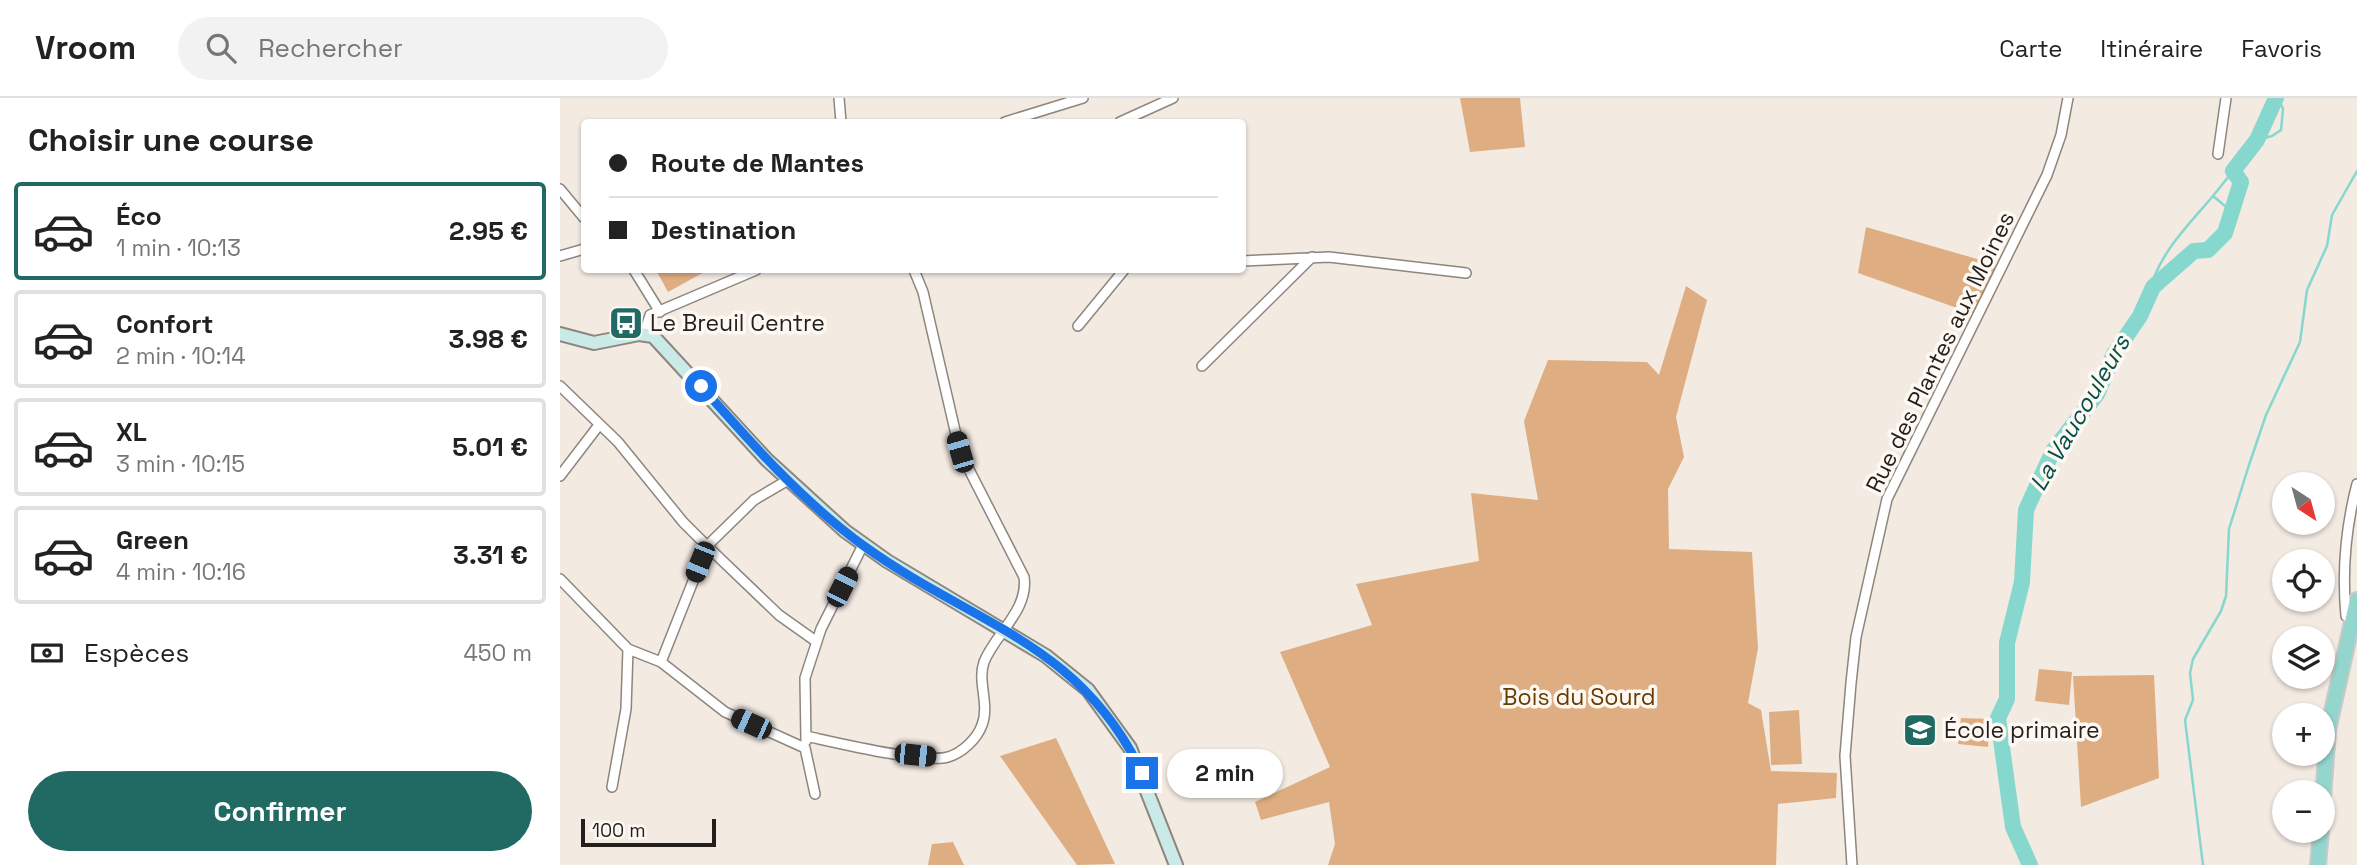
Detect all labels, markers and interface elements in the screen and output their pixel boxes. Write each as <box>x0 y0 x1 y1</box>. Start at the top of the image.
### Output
search box <box>178 17 668 80</box>
text: Vroom <box>35 27 136 69</box>
icon: search <box>202 29 240 67</box>
text: Rechercher <box>258 31 403 65</box>
text: Carte <box>1999 33 2062 64</box>
text: Itinéraire <box>2100 33 2203 64</box>
text: Favoris <box>2241 33 2322 64</box>
text: Choisir une course <box>28 120 314 160</box>
text: Route de Mantes <box>651 146 864 180</box>
text: Éco <box>116 199 162 233</box>
icon: car <box>32 200 95 263</box>
street label: Rue des Plantes aux Moines <box>1859 207 2021 497</box>
text: Destination <box>651 213 796 247</box>
text: 2.95 € <box>449 214 528 248</box>
text: 1 min · 10:13 <box>116 233 241 263</box>
bus stop icon: Le Breuil Centre <box>607 304 645 342</box>
text: Confort <box>116 307 213 341</box>
icon: car <box>32 308 95 371</box>
place label: Le Breuil Centre <box>650 308 825 338</box>
text: 3.98 € <box>449 322 528 356</box>
water label: La Vaucouleurs <box>2022 328 2137 496</box>
text: 2 min · 10:14 <box>116 341 246 371</box>
route start <box>685 370 717 402</box>
text: XL <box>116 415 147 449</box>
icon: car <box>32 416 95 479</box>
car <box>945 429 976 475</box>
text: 5.01 € <box>452 430 528 464</box>
text: 3 min · 10:15 <box>116 449 245 479</box>
north arrow <box>2272 472 2334 536</box>
map controls <box>2272 472 2335 843</box>
text: Green <box>116 523 189 557</box>
icon: car <box>32 524 95 587</box>
text: 3.31 € <box>453 538 528 572</box>
car <box>683 539 718 585</box>
button: locate <box>2272 549 2335 612</box>
text: 4 min · 10:16 <box>116 557 246 587</box>
car <box>824 564 861 610</box>
button: layers <box>2272 626 2335 689</box>
icon: cash <box>28 634 66 672</box>
text: Espèces <box>84 636 189 670</box>
text: 450 m <box>463 638 532 668</box>
park label: Bois du Sourd <box>1502 682 1656 712</box>
button: + <box>2272 703 2335 766</box>
car <box>728 706 775 742</box>
school or university icon: École primaire <box>1901 711 1939 749</box>
place label: École primaire <box>1944 715 2100 745</box>
car <box>894 742 937 768</box>
callout: 2 min <box>1166 748 1282 798</box>
route end <box>1126 757 1158 789</box>
text: 2 min <box>1195 758 1255 788</box>
button: Confirmer <box>28 771 532 851</box>
button: − <box>2272 780 2335 843</box>
scale bar <box>581 816 716 848</box>
text: 100 m <box>592 818 646 843</box>

